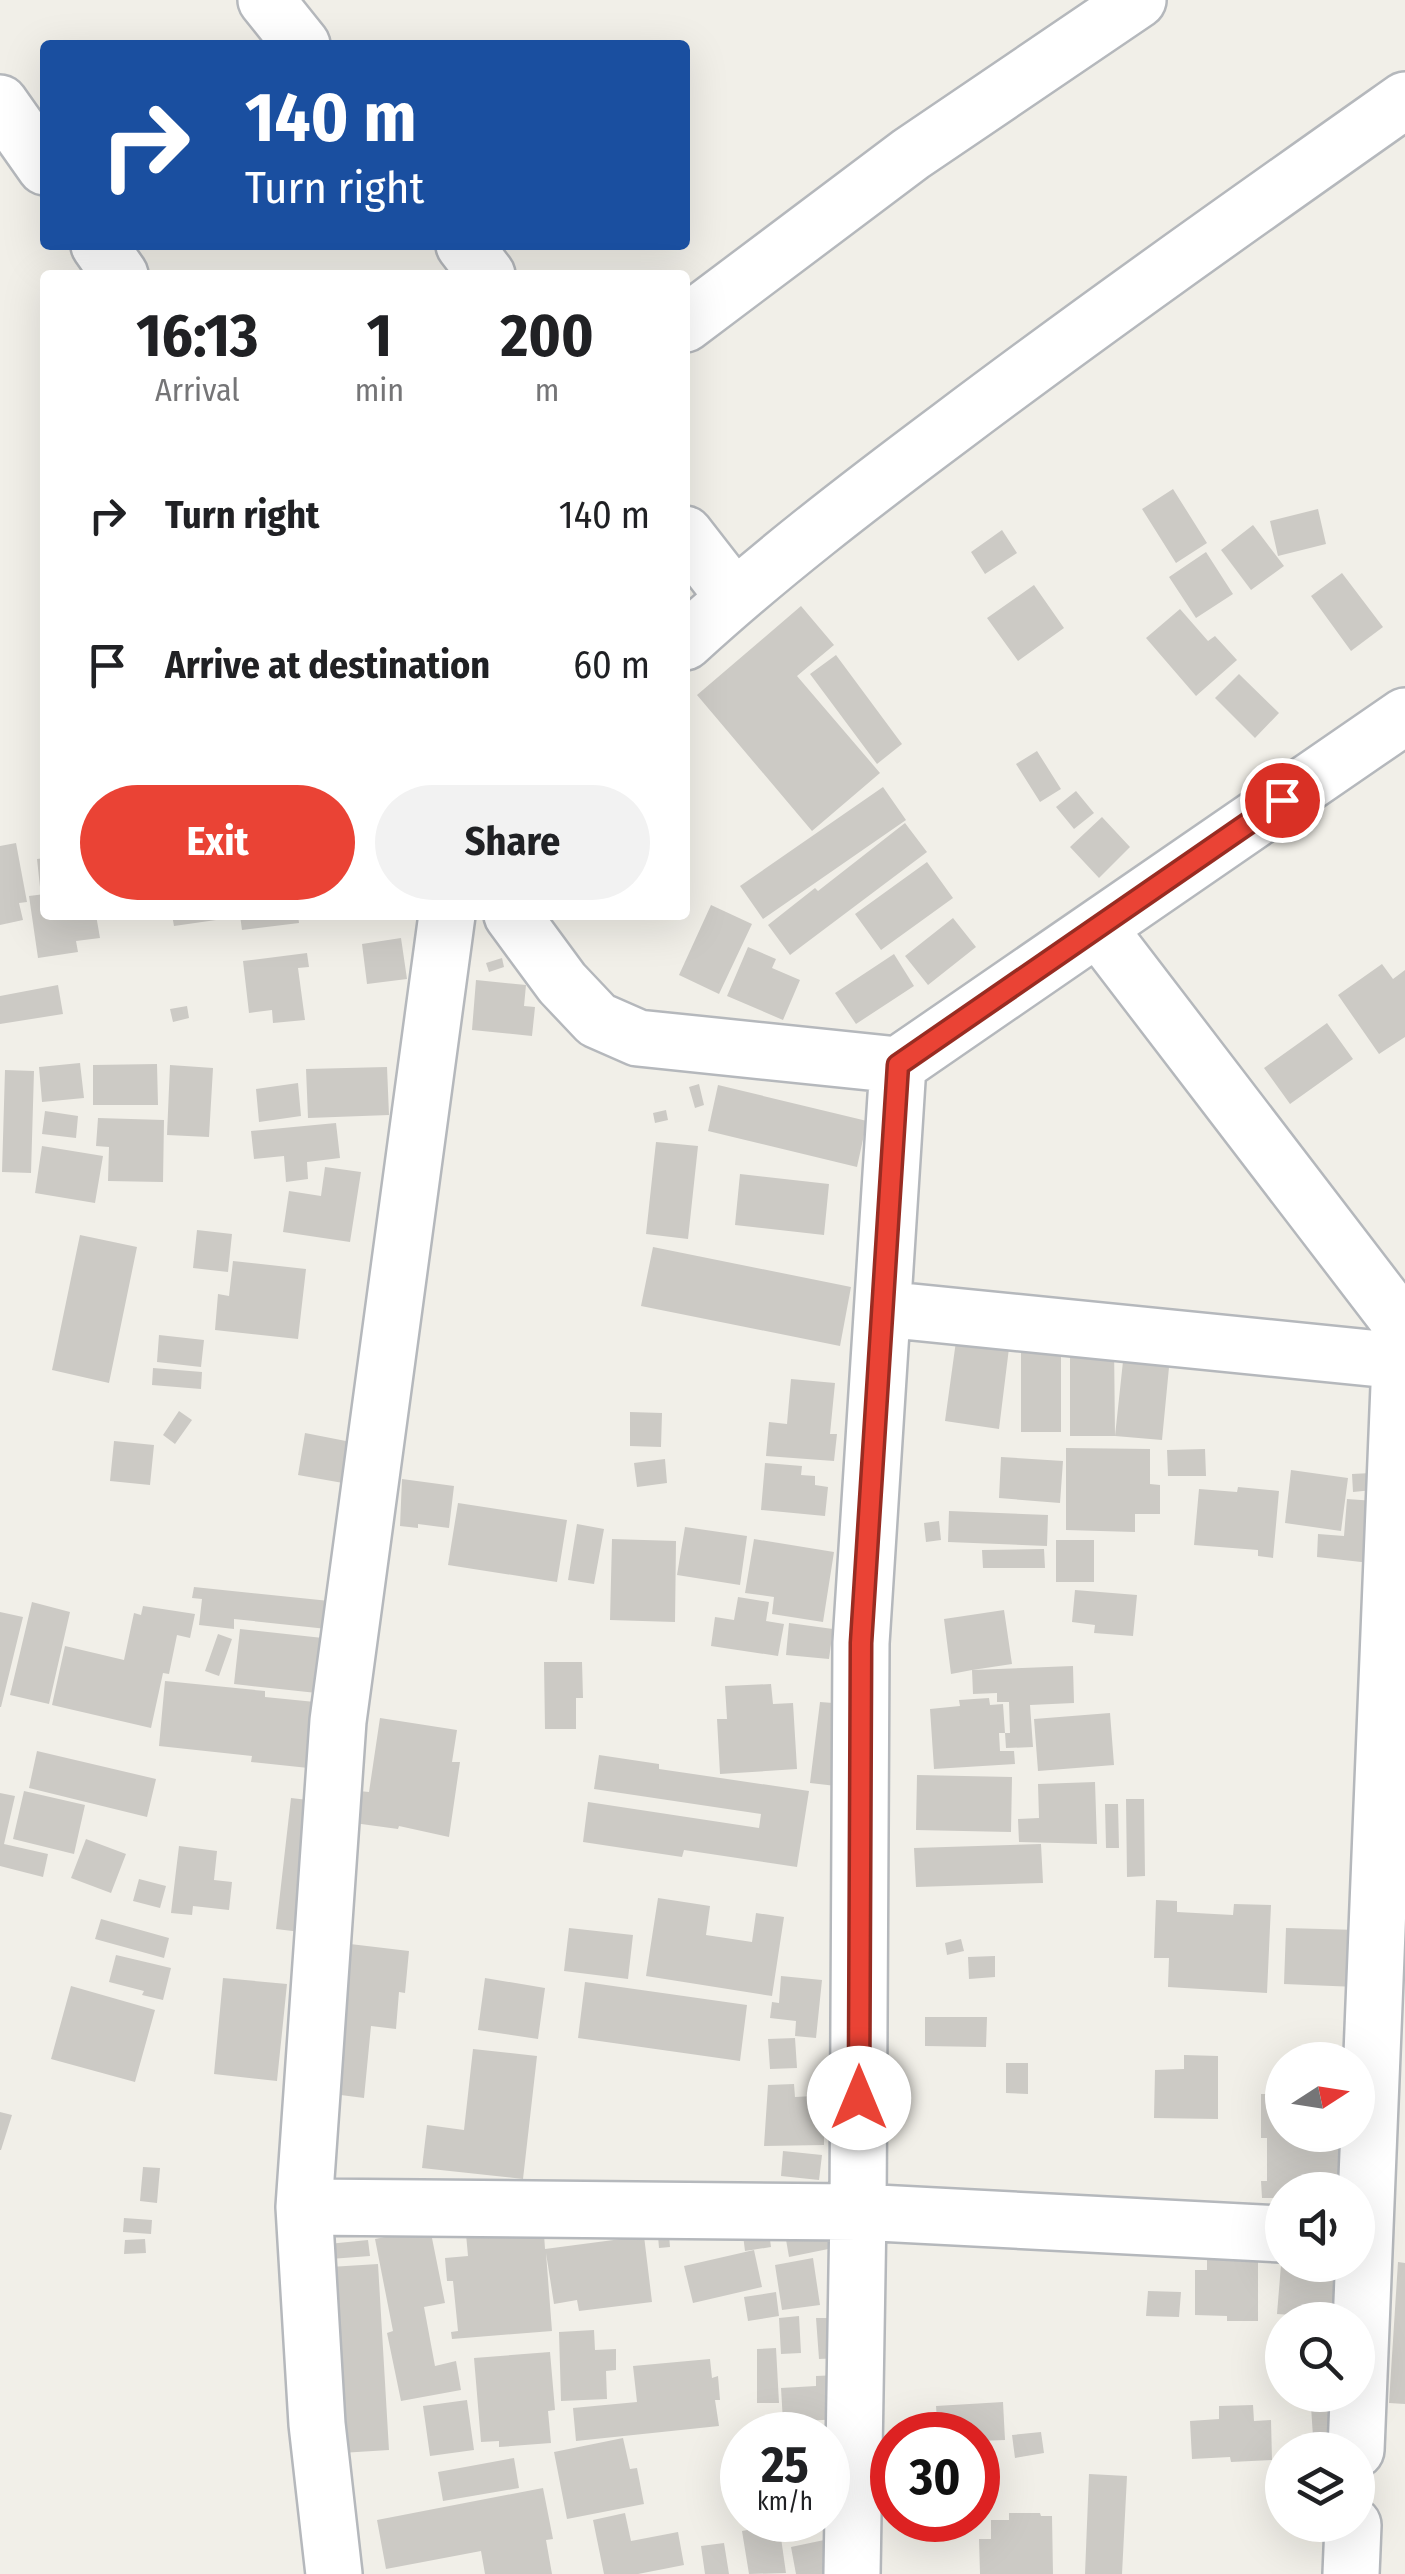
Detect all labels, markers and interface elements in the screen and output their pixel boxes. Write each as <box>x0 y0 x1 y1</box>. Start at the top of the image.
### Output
text: 140 m <box>245 76 417 160</box>
icon: right <box>80 80 210 210</box>
text: Turn right <box>245 161 424 215</box>
text: 16:13 <box>136 300 258 372</box>
text: 1 <box>367 300 392 372</box>
text: 200 <box>500 300 594 372</box>
text: Arrival <box>155 371 240 409</box>
text: min <box>355 371 404 409</box>
text: m <box>535 371 559 409</box>
icon: right <box>80 488 135 543</box>
text: Turn right <box>165 492 319 538</box>
text: 140 m <box>559 492 650 538</box>
icon: arrive <box>80 638 135 693</box>
text: Arrive at destination <box>165 642 490 688</box>
text: 60 m <box>573 642 650 688</box>
pin <box>1240 758 1325 843</box>
icon: arrive <box>1255 773 1310 828</box>
button: Exit <box>80 785 355 900</box>
button: Share <box>375 785 650 900</box>
north arrow <box>1265 2042 1375 2152</box>
map controls <box>1265 2042 1375 2542</box>
position arrow <box>807 2046 911 2150</box>
button: sound <box>1265 2172 1375 2282</box>
button: search <box>1265 2302 1375 2412</box>
speed limit sign: 30 <box>870 2412 1000 2542</box>
button: layers <box>1265 2432 1375 2542</box>
text: 25 <box>761 2435 809 2495</box>
text: km/h <box>757 2487 813 2517</box>

